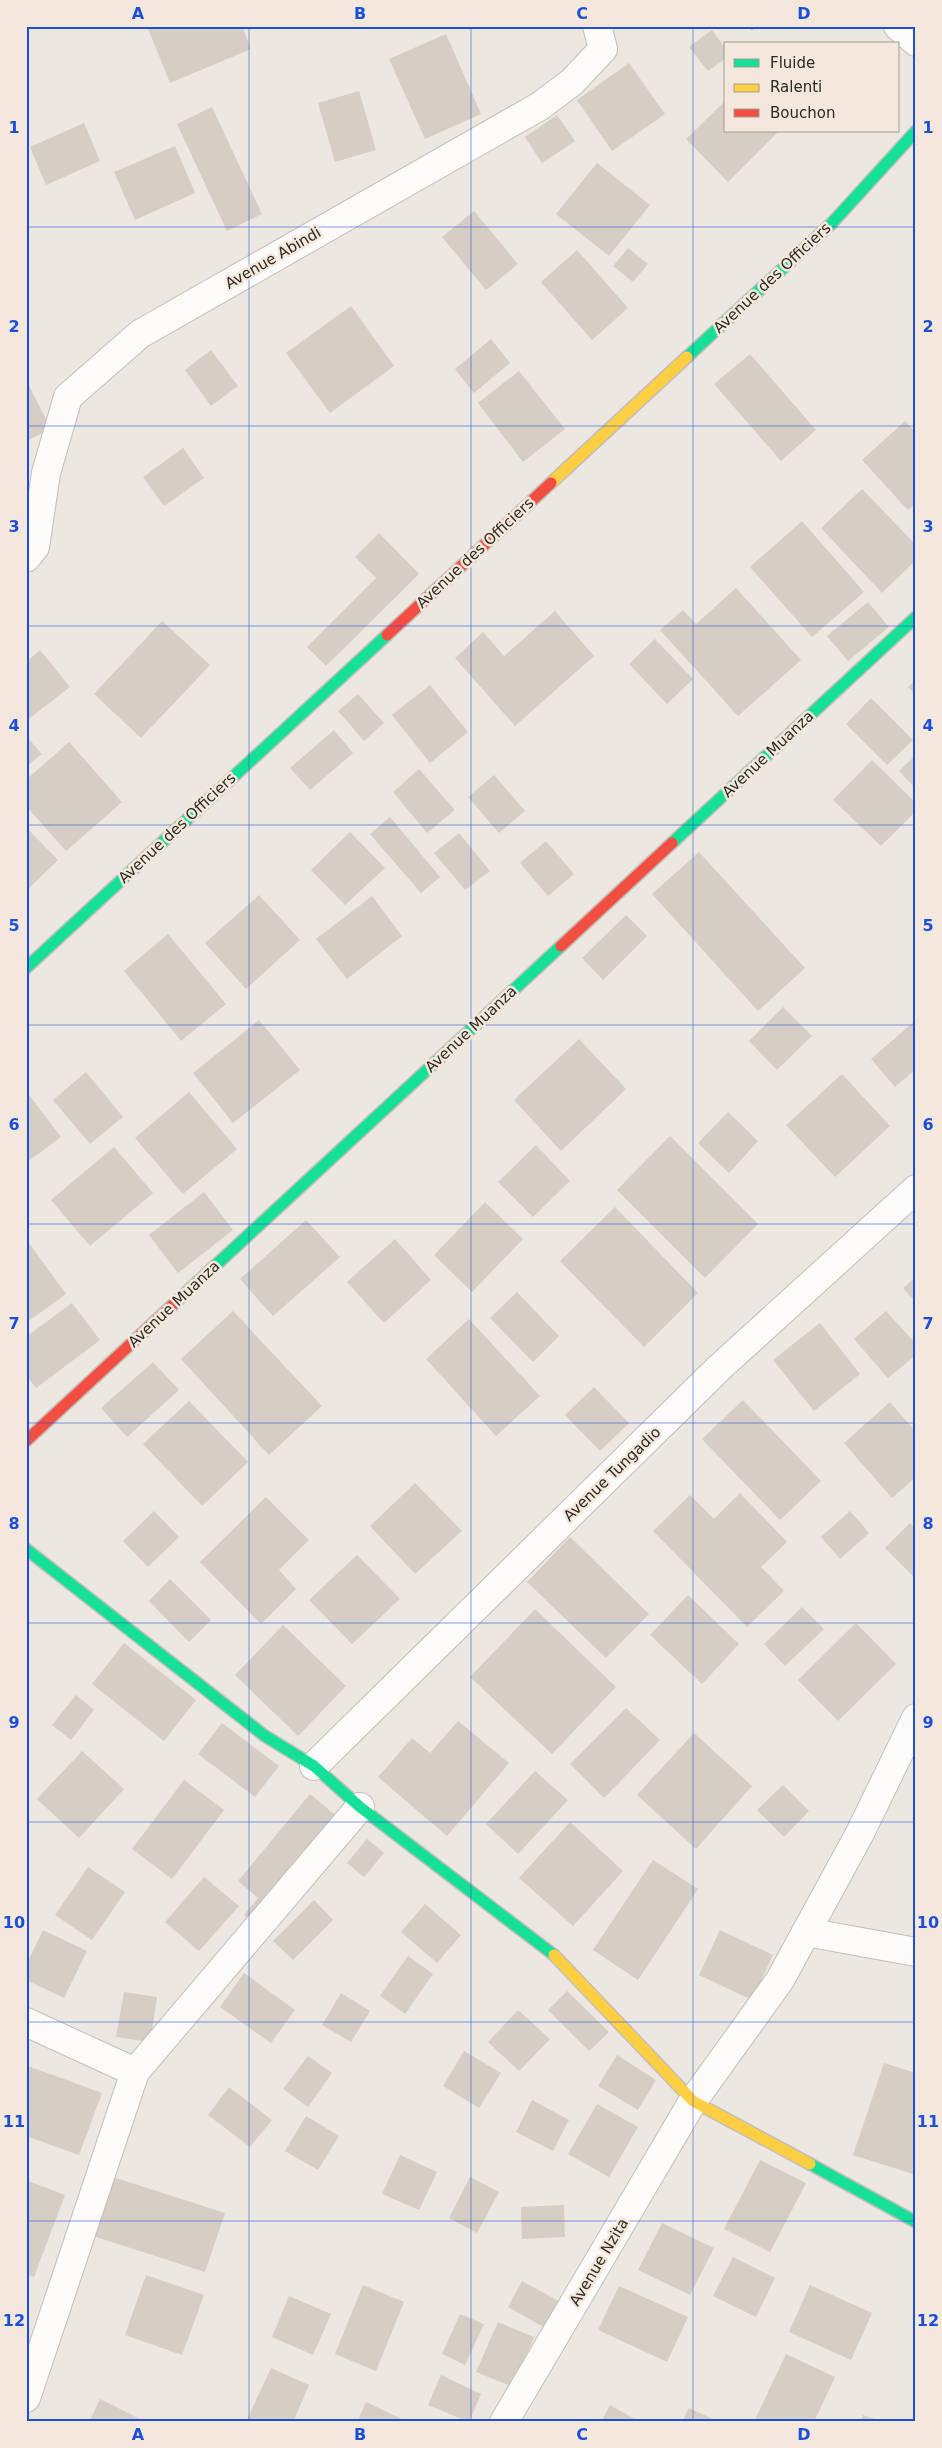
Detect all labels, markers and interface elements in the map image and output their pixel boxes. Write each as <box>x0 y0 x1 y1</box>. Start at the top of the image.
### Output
text: A <box>132 4 145 23</box>
text: B <box>354 4 366 23</box>
text: C <box>576 4 588 23</box>
text: D <box>797 4 811 23</box>
legend <box>724 42 900 132</box>
text: Fluide <box>770 54 815 72</box>
text: Ralenti <box>770 78 822 96</box>
text: Bouchon <box>770 104 835 122</box>
text: 1 <box>8 118 20 137</box>
text: 1 <box>922 118 934 137</box>
street label: Avenue des Officiers <box>710 219 835 337</box>
street label: Avenue Abindi <box>222 223 324 293</box>
text: 2 <box>8 317 20 336</box>
text: 2 <box>922 317 934 336</box>
street label: Avenue des Officiers <box>413 494 538 612</box>
text: 3 <box>8 517 20 536</box>
text: 3 <box>922 517 934 536</box>
street label: Avenue Muanza <box>718 707 818 801</box>
text: 4 <box>8 716 20 735</box>
text: 4 <box>922 716 934 735</box>
street label: Avenue des Officiers <box>115 769 240 887</box>
text: 5 <box>8 916 20 935</box>
text: 5 <box>922 916 934 935</box>
street label: Avenue Muanza <box>421 982 521 1076</box>
text: 6 <box>8 1115 20 1134</box>
text: 6 <box>922 1115 934 1134</box>
street label: Avenue Muanza <box>124 1257 224 1351</box>
text: 7 <box>8 1314 20 1333</box>
text: 7 <box>922 1314 934 1333</box>
street label: Avenue Tungadio <box>560 1423 664 1525</box>
text: 8 <box>8 1514 20 1533</box>
text: 8 <box>922 1514 934 1533</box>
text: 9 <box>8 1713 20 1732</box>
text: 9 <box>922 1713 934 1732</box>
text: 10 <box>3 1913 25 1932</box>
text: 10 <box>917 1913 939 1932</box>
text: 11 <box>3 2112 25 2131</box>
text: 11 <box>917 2112 939 2131</box>
street label: Avenue Nzita <box>566 2215 632 2309</box>
text: 12 <box>3 2311 25 2330</box>
text: 12 <box>917 2311 939 2330</box>
text: A <box>132 2425 145 2444</box>
text: B <box>354 2425 366 2444</box>
text: C <box>576 2425 588 2444</box>
text: D <box>797 2425 811 2444</box>

